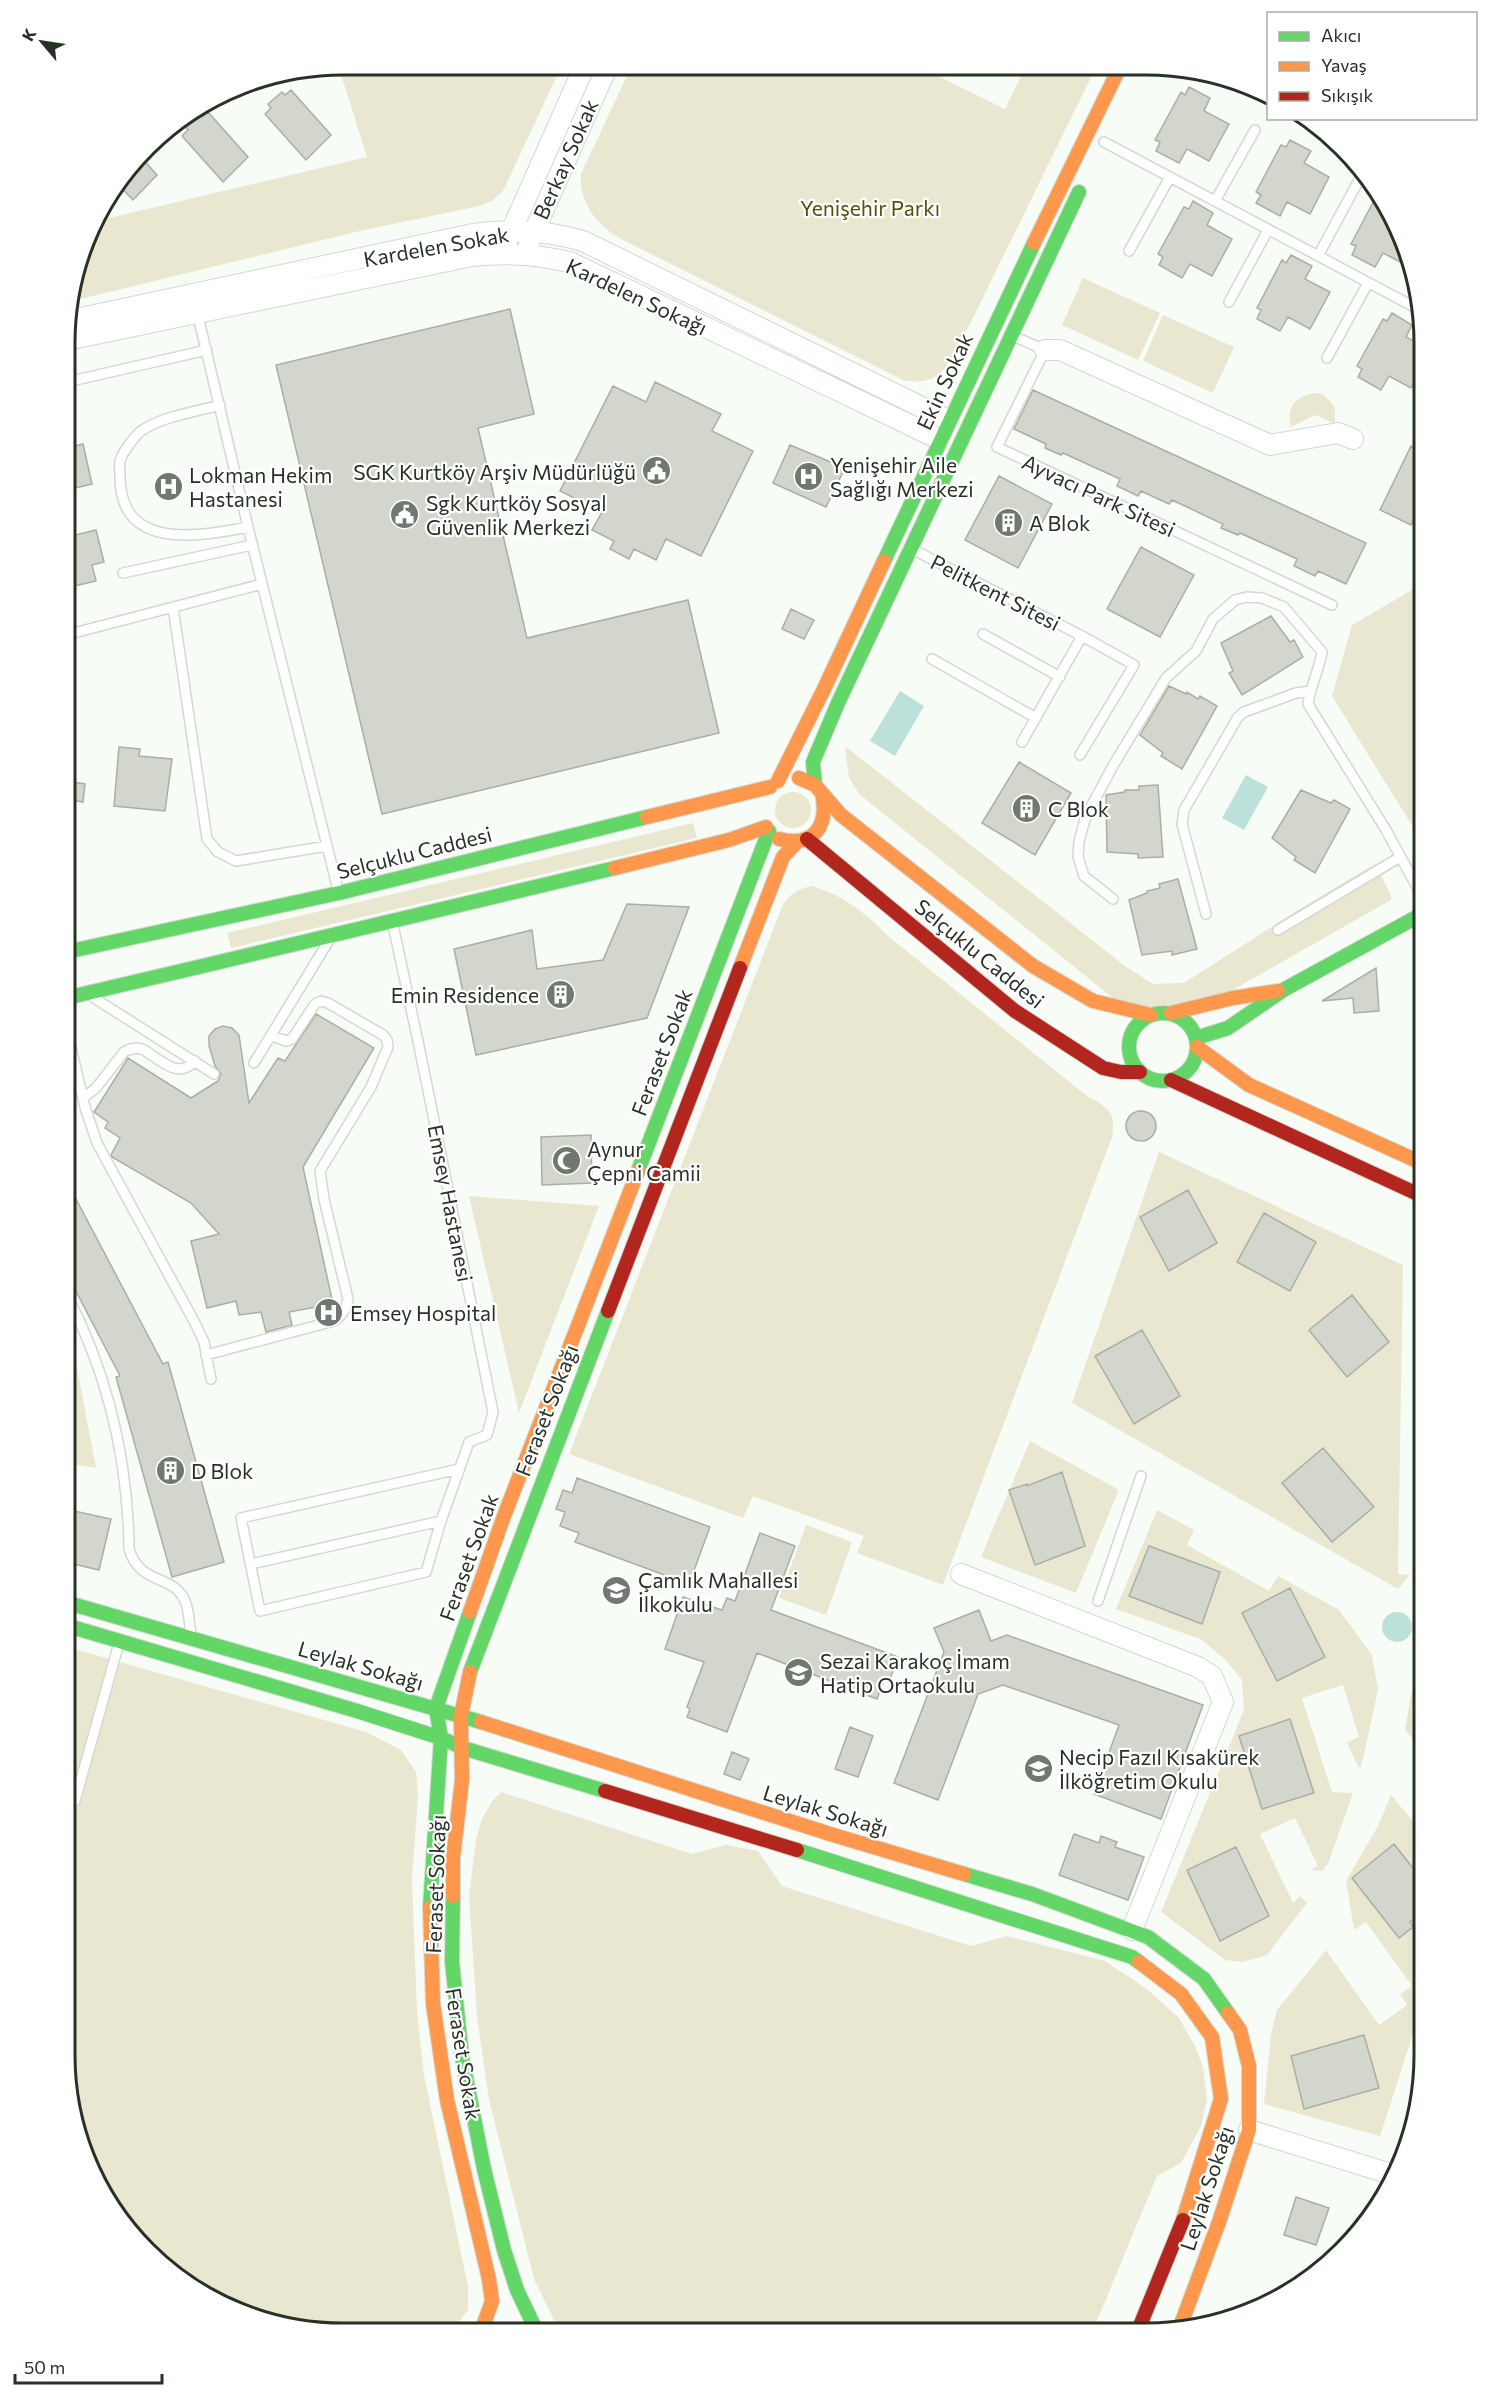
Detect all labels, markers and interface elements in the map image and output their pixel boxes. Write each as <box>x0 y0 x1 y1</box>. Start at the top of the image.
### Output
north arrow <box>12 12 72 72</box>
legend <box>1267 12 1477 120</box>
text: Akıcı <box>1321 24 1361 46</box>
text: K <box>17 25 39 44</box>
text: Yavaş <box>1321 54 1367 76</box>
text: Sıkışık <box>1321 84 1373 106</box>
street label: Berkay Sokak <box>527 95 603 223</box>
park label: Yenişehir Parkı <box>800 195 940 220</box>
street label: Kardelen Sokak <box>361 221 511 271</box>
street label: Kardelen Sokağı <box>562 252 712 340</box>
street label: Ekin Sokak <box>911 329 977 433</box>
street label: Ayvacı Park Sitesi <box>1018 449 1180 541</box>
place label: Yenişehir Aile Sağlığı Merkezi <box>830 452 974 501</box>
public building icon: SGK Kurtköy Arşiv Müdürlüğü <box>641 455 673 487</box>
place label: SGK Kurtköy Arşiv Müdürlüğü <box>353 459 636 484</box>
hospital icon: Yenişehir Aile Sağlığı Merkezi <box>793 460 825 492</box>
place label: Lokman Hekim Hastanesi <box>189 462 332 511</box>
hospital icon: Lokman Hekim Hastanesi <box>152 470 184 502</box>
place label: Sgk Kurtköy Sosyal Güvenlik Merkezi <box>426 490 607 539</box>
public building icon: Sgk Kurtköy Sosyal Güvenlik Merkezi <box>389 498 421 530</box>
building icon: A Blok <box>992 506 1024 538</box>
place label: A Blok <box>1029 510 1090 535</box>
street label: Pelitkent Sitesi <box>927 549 1065 635</box>
building icon: C Blok <box>1011 792 1043 824</box>
place label: C Blok <box>1048 796 1109 821</box>
street label: Selçuklu Caddesi <box>334 821 494 883</box>
street label: Selçuklu Caddesi <box>910 893 1050 1013</box>
building icon: Emin Residence <box>544 978 576 1010</box>
place label: Emin Residence <box>391 982 539 1007</box>
street label: Feraset Sokak <box>625 985 697 1119</box>
street label: Emsey Hastanesi <box>423 1122 479 1284</box>
place label: Aynur Çepni Camii <box>587 1136 701 1185</box>
mosque icon: Aynur Çepni Camii <box>550 1144 582 1176</box>
hospital icon: Emsey Hospital <box>313 1296 345 1328</box>
place label: Emsey Hospital <box>350 1300 496 1325</box>
street label: Feraset Sokağı <box>509 1341 583 1479</box>
building icon: D Blok <box>154 1454 186 1486</box>
place label: D Blok <box>191 1458 253 1483</box>
street label: Feraset Sokak <box>433 1490 503 1624</box>
place label: Çamlık Mahallesi İlkokulu <box>638 1567 798 1616</box>
school or university icon: Çamlık Mahallesi İlkokulu <box>601 1575 633 1607</box>
street label: Leylak Sokağı <box>295 1635 427 1695</box>
place label: Sezai Karakoç İmam Hatip Ortaokulu <box>820 1648 1010 1697</box>
school or university icon: Sezai Karakoç İmam Hatip Ortaokulu <box>783 1656 815 1688</box>
place label: Necip Fazıl Kısakürek İlköğretim Okulu <box>1059 1744 1260 1793</box>
school or university icon: Necip Fazıl Kısakürek İlköğretim Okulu <box>1022 1752 1054 1784</box>
street label: Leylak Sokağı <box>760 1779 892 1841</box>
street label: Feraset Sokağı <box>420 1814 450 1954</box>
street label: Feraset Sokak <box>441 1986 487 2122</box>
street label: Leylak Sokağı <box>1174 2123 1238 2253</box>
scale bar <box>15 2347 162 2385</box>
text: 50 m <box>24 2356 65 2378</box>

